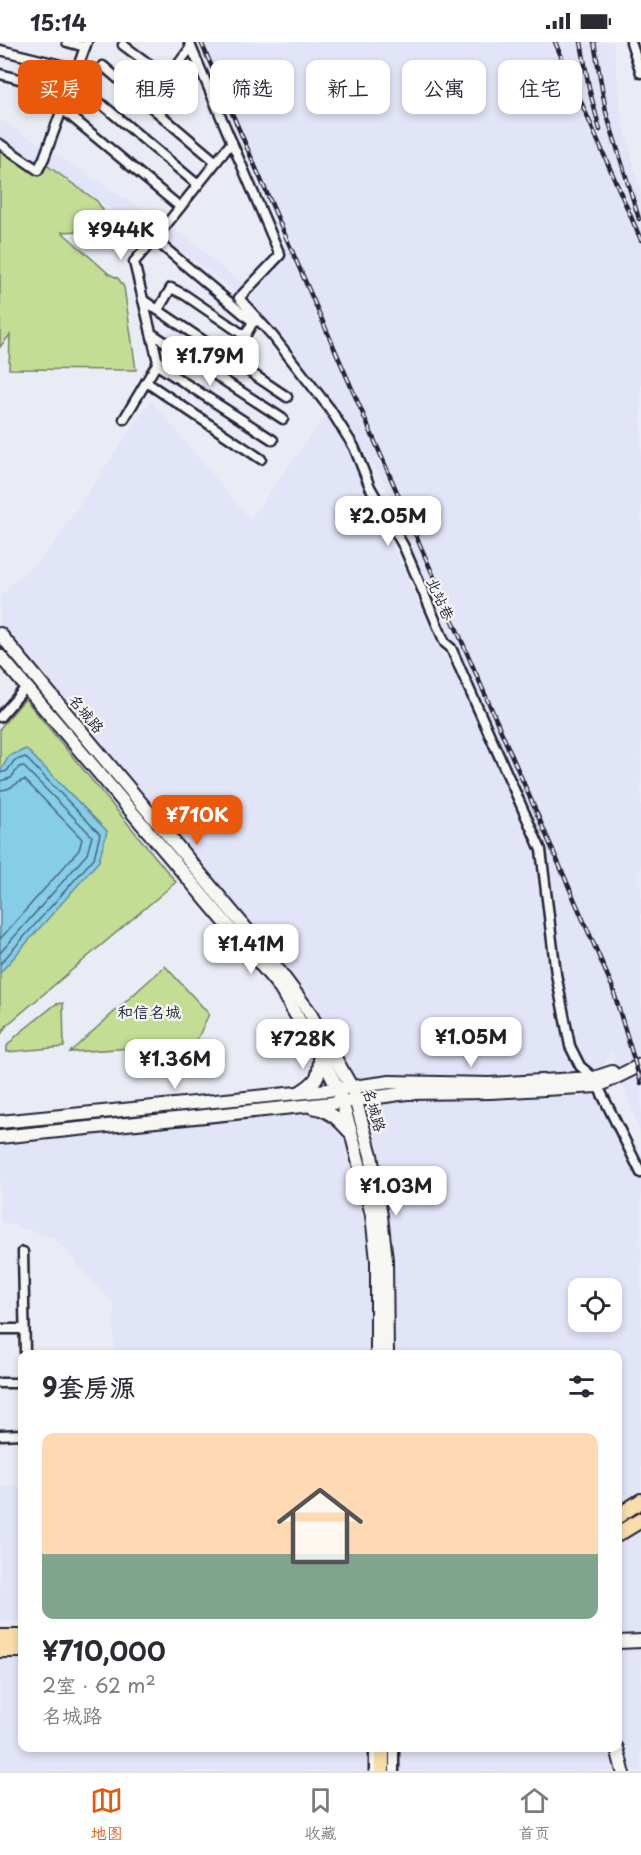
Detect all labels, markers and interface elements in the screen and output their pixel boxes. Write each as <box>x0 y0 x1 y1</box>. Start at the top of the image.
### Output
text: 15:14 <box>30 5 87 38</box>
chip: 买房 <box>18 60 102 114</box>
chip: 租房 <box>114 60 198 114</box>
chip: 筛选 <box>210 60 294 114</box>
chip: 新上 <box>306 60 390 114</box>
chip: 公寓 <box>402 60 486 114</box>
chip: 住宅 <box>498 60 582 114</box>
pin: ¥944K <box>79 210 163 261</box>
text: ¥944K <box>88 214 154 244</box>
pin: ¥1.79M <box>161 336 259 387</box>
text: ¥1.79M <box>176 340 244 370</box>
pin: ¥2.05M <box>339 496 437 547</box>
text: ¥2.05M <box>349 500 427 530</box>
street label: 北站巷 <box>422 573 461 624</box>
street label: 名城路 <box>64 688 110 738</box>
pin: ¥710K <box>155 795 239 846</box>
text: ¥710K <box>165 799 229 829</box>
pin: ¥1.41M <box>202 924 300 975</box>
text: ¥1.41M <box>218 928 284 958</box>
district label: 和信名城 <box>117 999 181 1023</box>
pin: ¥1.05M <box>422 1017 520 1068</box>
pin: ¥728K <box>261 1019 345 1070</box>
text: ¥1.05M <box>435 1021 507 1051</box>
text: ¥728K <box>270 1023 336 1053</box>
pin: ¥1.36M <box>126 1039 224 1090</box>
text: ¥1.36M <box>139 1043 211 1073</box>
street label: 名城路 <box>358 1085 393 1134</box>
pin: ¥1.03M <box>347 1166 445 1217</box>
text: ¥1.03M <box>360 1170 432 1200</box>
map controls <box>568 1278 622 1332</box>
button: locate <box>568 1278 622 1332</box>
text: 9套房源 <box>42 1367 136 1406</box>
icon: filters <box>565 1370 598 1403</box>
icon: home <box>266 1472 374 1580</box>
text: ¥710,000 <box>42 1631 166 1670</box>
text: 2室 · 62 m² <box>42 1670 156 1700</box>
text: 名城路 <box>42 1700 102 1730</box>
tab: 地图 <box>90 1784 123 1844</box>
tab: 收藏 <box>304 1784 337 1844</box>
tab: 首页 <box>518 1784 551 1844</box>

